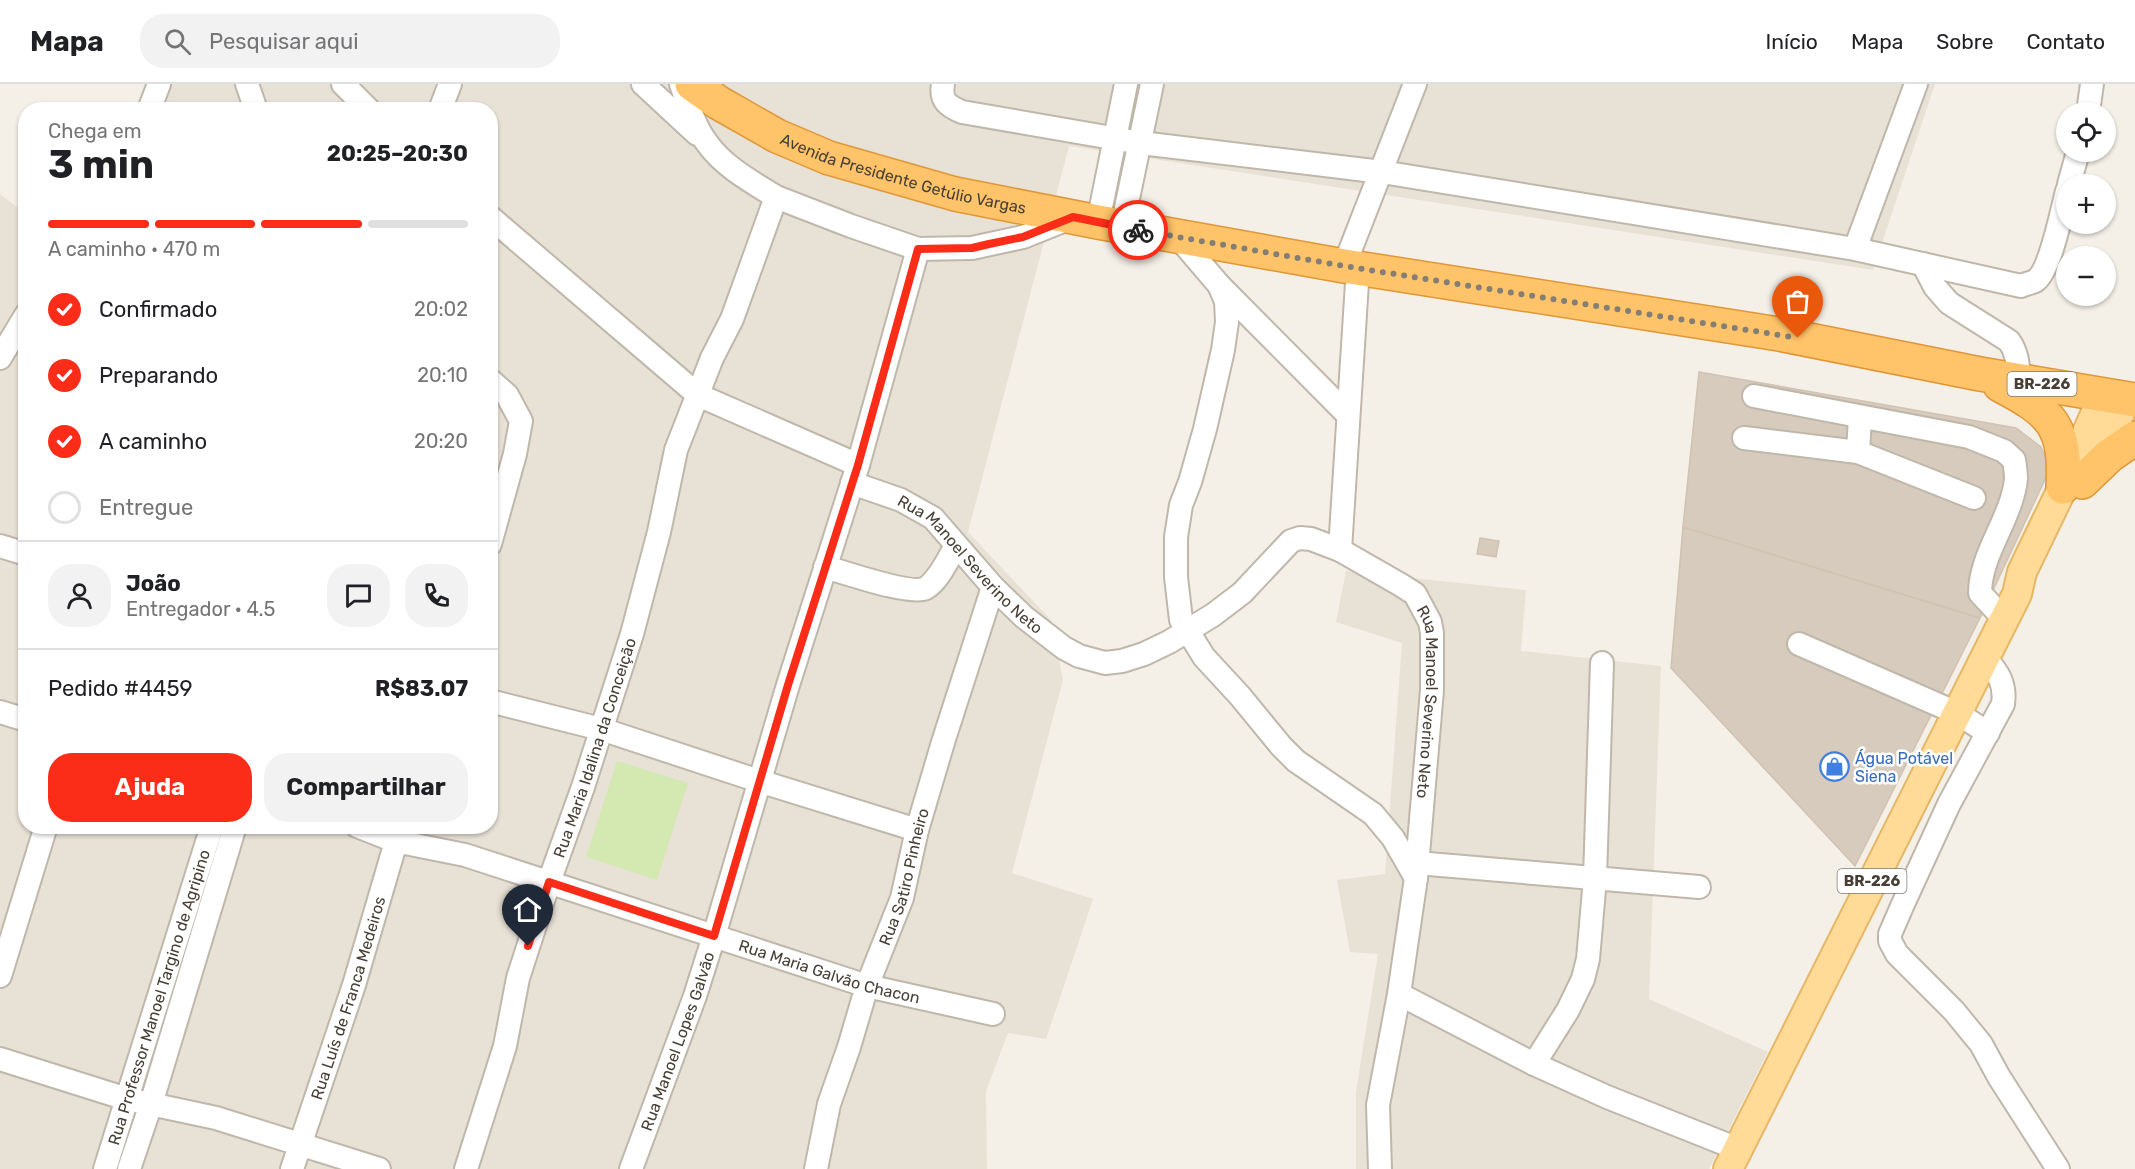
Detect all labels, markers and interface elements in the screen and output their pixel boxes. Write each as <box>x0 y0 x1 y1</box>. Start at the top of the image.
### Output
search box <box>140 14 560 68</box>
text: Mapa <box>30 25 104 58</box>
icon: search <box>161 25 194 58</box>
text: Pesquisar aqui <box>209 28 359 55</box>
text: Início <box>1766 29 1818 54</box>
text: Mapa <box>1851 29 1903 54</box>
text: Sobre <box>1936 29 1993 54</box>
text: Contato <box>2026 29 2105 54</box>
map controls <box>2056 102 2116 306</box>
button: locate <box>2056 102 2116 162</box>
text: Chega em <box>48 119 142 143</box>
street label: Avenida Presidente Getúlio Vargas <box>777 130 1028 218</box>
text: 20:25–20:30 <box>327 140 468 167</box>
text: 3 min <box>48 142 154 188</box>
button: + <box>2056 174 2116 234</box>
courier <box>1108 200 1168 260</box>
icon: bike <box>1122 214 1155 247</box>
text: A caminho · 470 m <box>48 237 220 261</box>
button: − <box>2056 246 2116 306</box>
pin <box>1772 276 1823 338</box>
icon: bag <box>1781 285 1814 318</box>
icon: check <box>48 293 81 326</box>
text: Confirmado <box>99 296 217 323</box>
text: 20:02 <box>414 297 468 321</box>
icon: check <box>48 359 81 392</box>
text: Preparando <box>99 362 218 389</box>
text: 20:10 <box>417 363 468 387</box>
road number: BR-226 <box>2008 372 2076 396</box>
icon: check <box>48 425 81 458</box>
text: A caminho <box>99 428 207 455</box>
text: 20:20 <box>414 429 468 453</box>
street label: Rua Manoel Severino Neto <box>894 491 1046 638</box>
text: Entregue <box>99 494 193 521</box>
button: person <box>48 564 111 627</box>
button: chat <box>327 564 390 627</box>
button: phone <box>405 564 468 627</box>
text: João <box>126 570 181 597</box>
text: Entregador · 4.5 <box>126 597 275 621</box>
street label: Rua Manoel Severino Neto <box>1413 602 1441 799</box>
street label: Rua Maria Idalina da Conceição <box>549 635 640 860</box>
text: Pedido #4459 <box>48 675 193 702</box>
text: R$83.07 <box>375 675 468 702</box>
place label: Água Potável Siena <box>1855 749 1953 786</box>
shop icon: Água Potável Siena <box>1818 751 1850 783</box>
button: Ajuda <box>48 753 252 822</box>
button: Compartilhar <box>264 753 468 822</box>
street label: Rua Satiro Pinheiro <box>875 806 933 948</box>
street label: Rua Professor Manoel Targino de Agripino <box>104 847 214 1147</box>
road number: BR-226 <box>1838 869 1906 893</box>
pin <box>502 884 553 946</box>
icon: home <box>511 893 544 926</box>
street label: Rua Luís de Franca Medeiros <box>307 894 389 1102</box>
street label: Rua Maria Galvão Chacon <box>736 936 922 1008</box>
street label: Rua Manoel Lopes Galvão <box>637 949 718 1134</box>

